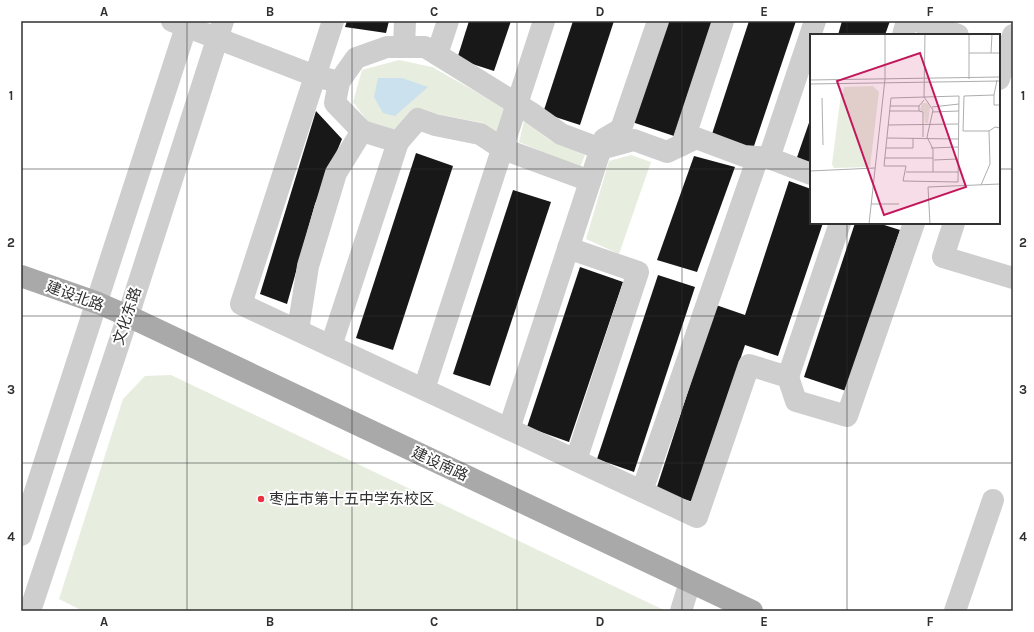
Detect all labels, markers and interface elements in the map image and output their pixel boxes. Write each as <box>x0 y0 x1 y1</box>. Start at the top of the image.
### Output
text: A <box>100 4 108 19</box>
text: B <box>266 4 274 19</box>
text: C <box>430 4 438 19</box>
text: D <box>596 4 605 19</box>
text: E <box>760 4 768 19</box>
text: F <box>926 4 934 19</box>
inset map <box>810 34 1000 224</box>
text: 1 <box>9 88 13 103</box>
text: 1 <box>1021 88 1025 103</box>
text: 2 <box>7 235 15 250</box>
text: 2 <box>1019 235 1027 250</box>
street label: 建设北路 <box>44 277 106 315</box>
street label: 文化东路 <box>109 285 145 347</box>
text: 3 <box>7 382 15 397</box>
text: 3 <box>1019 382 1027 397</box>
street label: 建设南路 <box>409 443 471 485</box>
place label: 枣庄市第十五中学东校区 <box>269 490 434 508</box>
marker: 枣庄市第十五中学东校区 <box>256 494 266 504</box>
text: 4 <box>7 529 15 544</box>
text: 4 <box>1019 529 1027 544</box>
text: A <box>100 614 108 629</box>
text: B <box>266 614 274 629</box>
text: C <box>430 614 438 629</box>
text: D <box>596 614 605 629</box>
text: E <box>760 614 768 629</box>
text: F <box>926 614 934 629</box>

